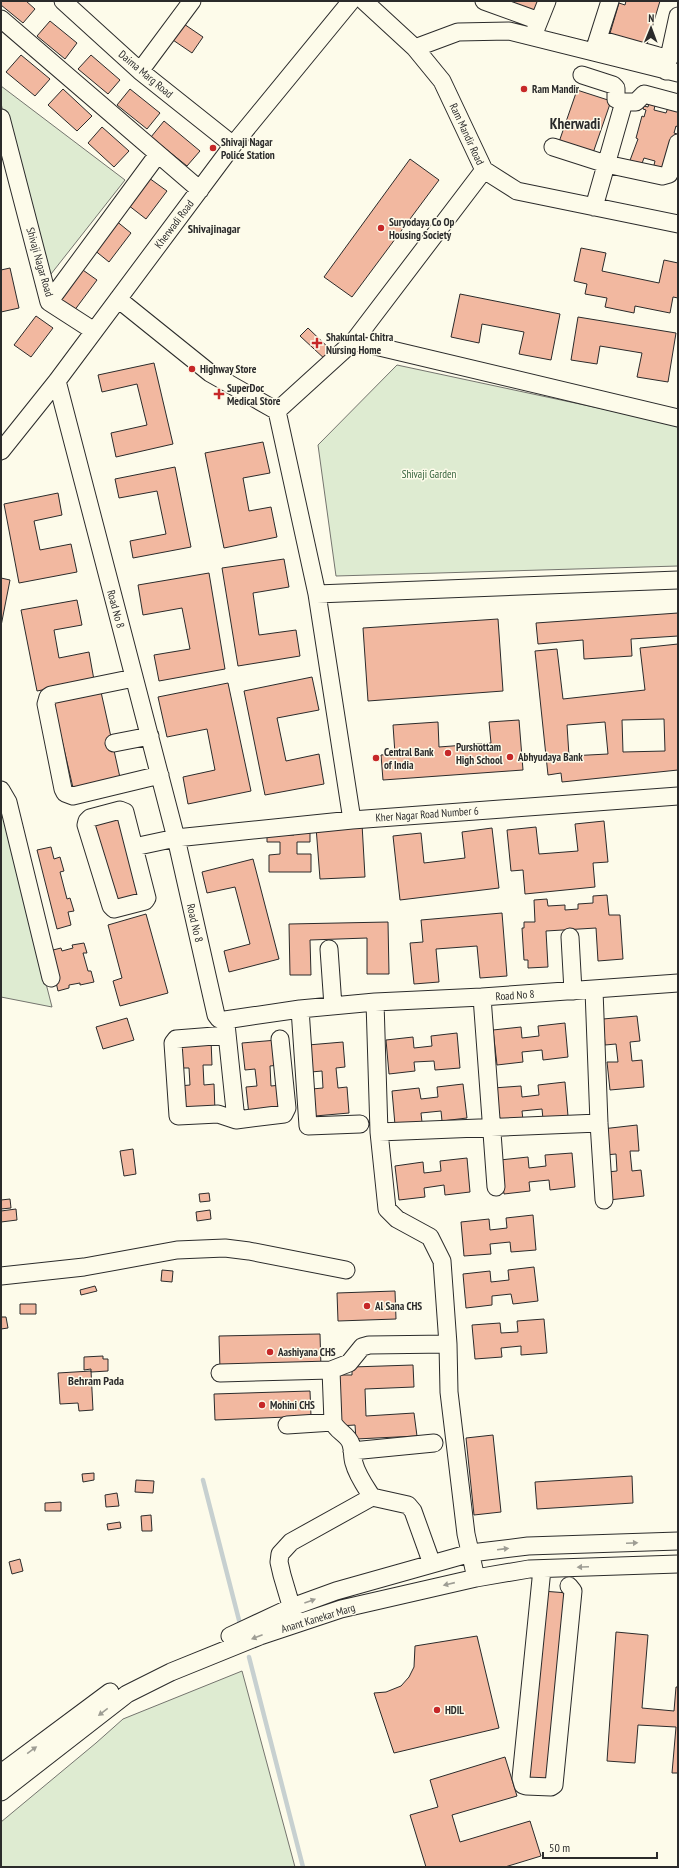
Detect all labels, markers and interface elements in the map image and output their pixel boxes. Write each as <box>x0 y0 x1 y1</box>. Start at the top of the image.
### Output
north arrow <box>631 8 671 48</box>
text: N <box>648 11 654 25</box>
street label: Daima Marg Road <box>116 47 176 101</box>
place label: Ram Mandir <box>532 82 580 96</box>
marker: Ram Mandir <box>519 84 529 94</box>
street label: Ram Mandir Road <box>447 101 488 167</box>
district label: Kherwadi <box>550 114 600 133</box>
place label: Shivaji Nagar Police Station <box>221 135 275 162</box>
marker: Shivaji Nagar Police Station <box>208 143 218 153</box>
street label: Kherwadi Road <box>151 197 197 251</box>
place label: Suryodaya Co Op Housing Society <box>389 215 454 242</box>
district label: Shivajinagar <box>188 221 241 236</box>
marker: Suryodaya Co Op Housing Society <box>376 223 386 233</box>
street label: Shivaji Nagar Road <box>23 226 57 298</box>
place label: Shakuntal- Chitra Nursing Home <box>326 330 394 357</box>
marker: Shakuntal- Chitra Nursing Home <box>311 337 323 349</box>
place label: Highway Store <box>200 362 257 376</box>
marker: Highway Store <box>187 364 197 374</box>
place label: SuperDoc Medical Store <box>227 381 281 408</box>
marker: SuperDoc Medical Store <box>214 389 224 399</box>
park label: Shivaji Garden <box>402 467 456 481</box>
street label: Road No 8 <box>104 588 128 630</box>
place label: Purshottam High School <box>456 740 503 767</box>
place label: Central Bank of India <box>384 745 434 772</box>
marker: Purshottam High School <box>443 748 453 758</box>
place label: Abhyudaya Bank <box>517 750 583 764</box>
marker: Abhyudaya Bank <box>505 752 515 762</box>
marker: Central Bank of India <box>371 753 381 763</box>
street label: Kher Nagar Road Number 6 <box>375 803 479 825</box>
street label: Road No 8 <box>184 902 206 944</box>
street label: Road No 8 <box>495 987 535 1003</box>
place label: Al Sana CHS <box>374 1299 422 1313</box>
marker: Al Sana CHS <box>362 1301 372 1311</box>
place label: Aashiyana CHS <box>277 1345 336 1359</box>
marker: Aashiyana CHS <box>265 1347 275 1357</box>
district label: Behram Pada <box>68 1373 124 1388</box>
place label: Mohini CHS <box>270 1398 315 1412</box>
marker: Mohini CHS <box>257 1400 267 1410</box>
one-way arrow <box>626 1540 639 1546</box>
one-way arrow <box>497 1546 509 1552</box>
one-way arrow <box>577 1564 589 1571</box>
one-way arrow <box>443 1581 456 1587</box>
one-way arrow <box>304 1597 316 1603</box>
street label: Anant Kanekar Marg <box>279 1600 357 1636</box>
one-way arrow <box>250 1635 262 1641</box>
place label: HDIL <box>445 1703 464 1717</box>
marker: HDIL <box>432 1705 442 1715</box>
one-way arrow <box>98 1708 109 1716</box>
one-way arrow <box>27 1745 38 1754</box>
scale bar <box>543 1834 657 1860</box>
text: 50 m <box>549 1840 570 1855</box>

